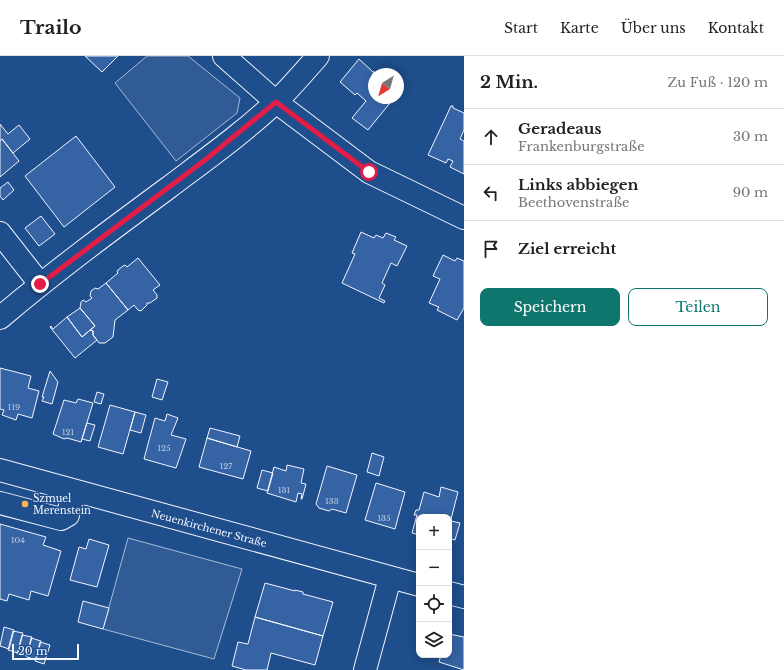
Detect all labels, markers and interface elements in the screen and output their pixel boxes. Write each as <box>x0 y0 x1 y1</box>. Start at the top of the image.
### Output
text: Trailo <box>20 16 82 39</box>
text: Start <box>504 19 538 37</box>
text: Karte <box>560 19 599 37</box>
text: Über uns <box>621 19 686 37</box>
text: Kontakt <box>708 19 764 37</box>
north arrow <box>368 68 404 104</box>
text: 2 Min. <box>480 72 538 93</box>
text: Zu Fuß · 120 m <box>667 74 768 91</box>
text: Geradeaus <box>518 119 601 138</box>
icon: ahead <box>480 126 502 148</box>
text: 30 m <box>733 128 768 145</box>
text: Frankenburgstraße <box>518 138 645 155</box>
route start <box>360 163 378 181</box>
text: Links abbiegen <box>518 175 638 194</box>
icon: left <box>480 182 502 204</box>
text: 90 m <box>733 184 768 201</box>
text: Beethovenstraße <box>518 194 630 211</box>
icon: arrive <box>480 238 502 260</box>
text: Ziel erreicht <box>518 239 616 258</box>
route end <box>31 275 49 293</box>
button: Speichern <box>480 288 620 326</box>
button: Teilen <box>628 288 768 326</box>
house number: 119 <box>8 402 20 412</box>
house number: 121 <box>62 427 74 437</box>
house number: 125 <box>157 443 171 453</box>
house number: 127 <box>220 461 233 471</box>
house number: 131 <box>278 485 290 495</box>
place label: Szmuel Merenstein <box>33 492 91 517</box>
house number: 133 <box>325 496 339 506</box>
marker: Szmuel Merenstein <box>20 499 30 509</box>
street label: Neuenkirchener Straße <box>150 507 268 550</box>
house number: 135 <box>377 513 391 523</box>
map controls <box>416 514 452 658</box>
button: + <box>416 514 452 550</box>
house number: 104 <box>11 535 25 545</box>
button: − <box>416 550 452 586</box>
button: locate <box>416 586 452 622</box>
button: layers <box>416 622 452 658</box>
scale bar <box>12 642 79 661</box>
text: 20 m <box>18 644 48 658</box>

